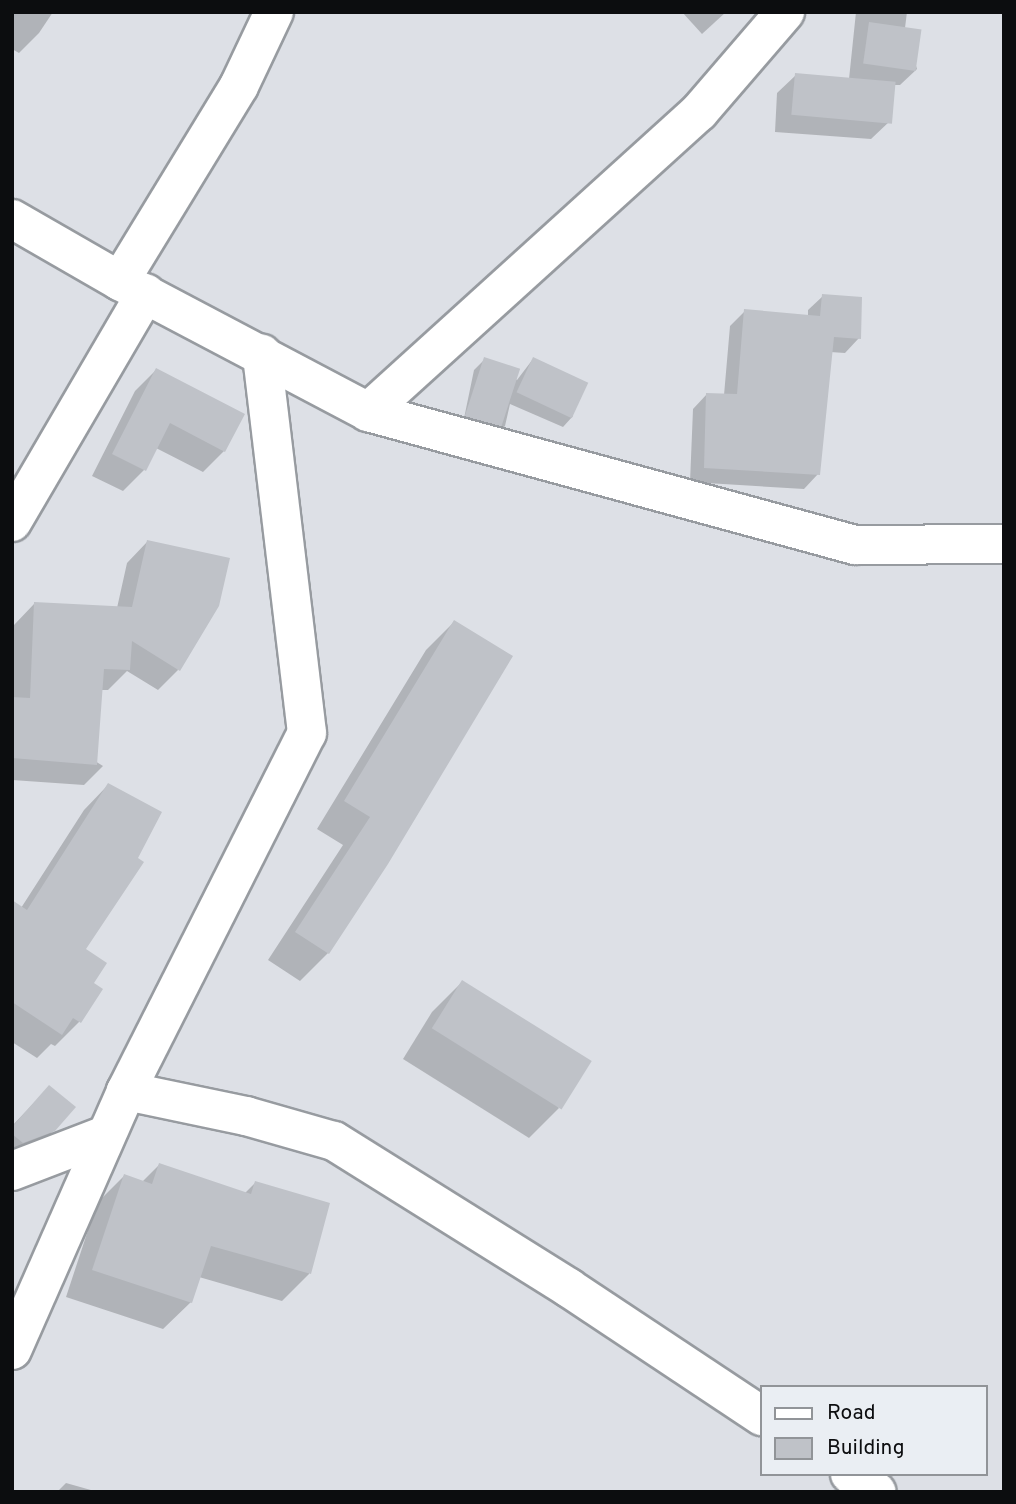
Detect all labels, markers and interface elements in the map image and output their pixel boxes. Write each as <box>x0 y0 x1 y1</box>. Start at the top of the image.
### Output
legend <box>760 1385 988 1476</box>
text: Road <box>827 1400 876 1427</box>
text: Building <box>827 1435 905 1462</box>

